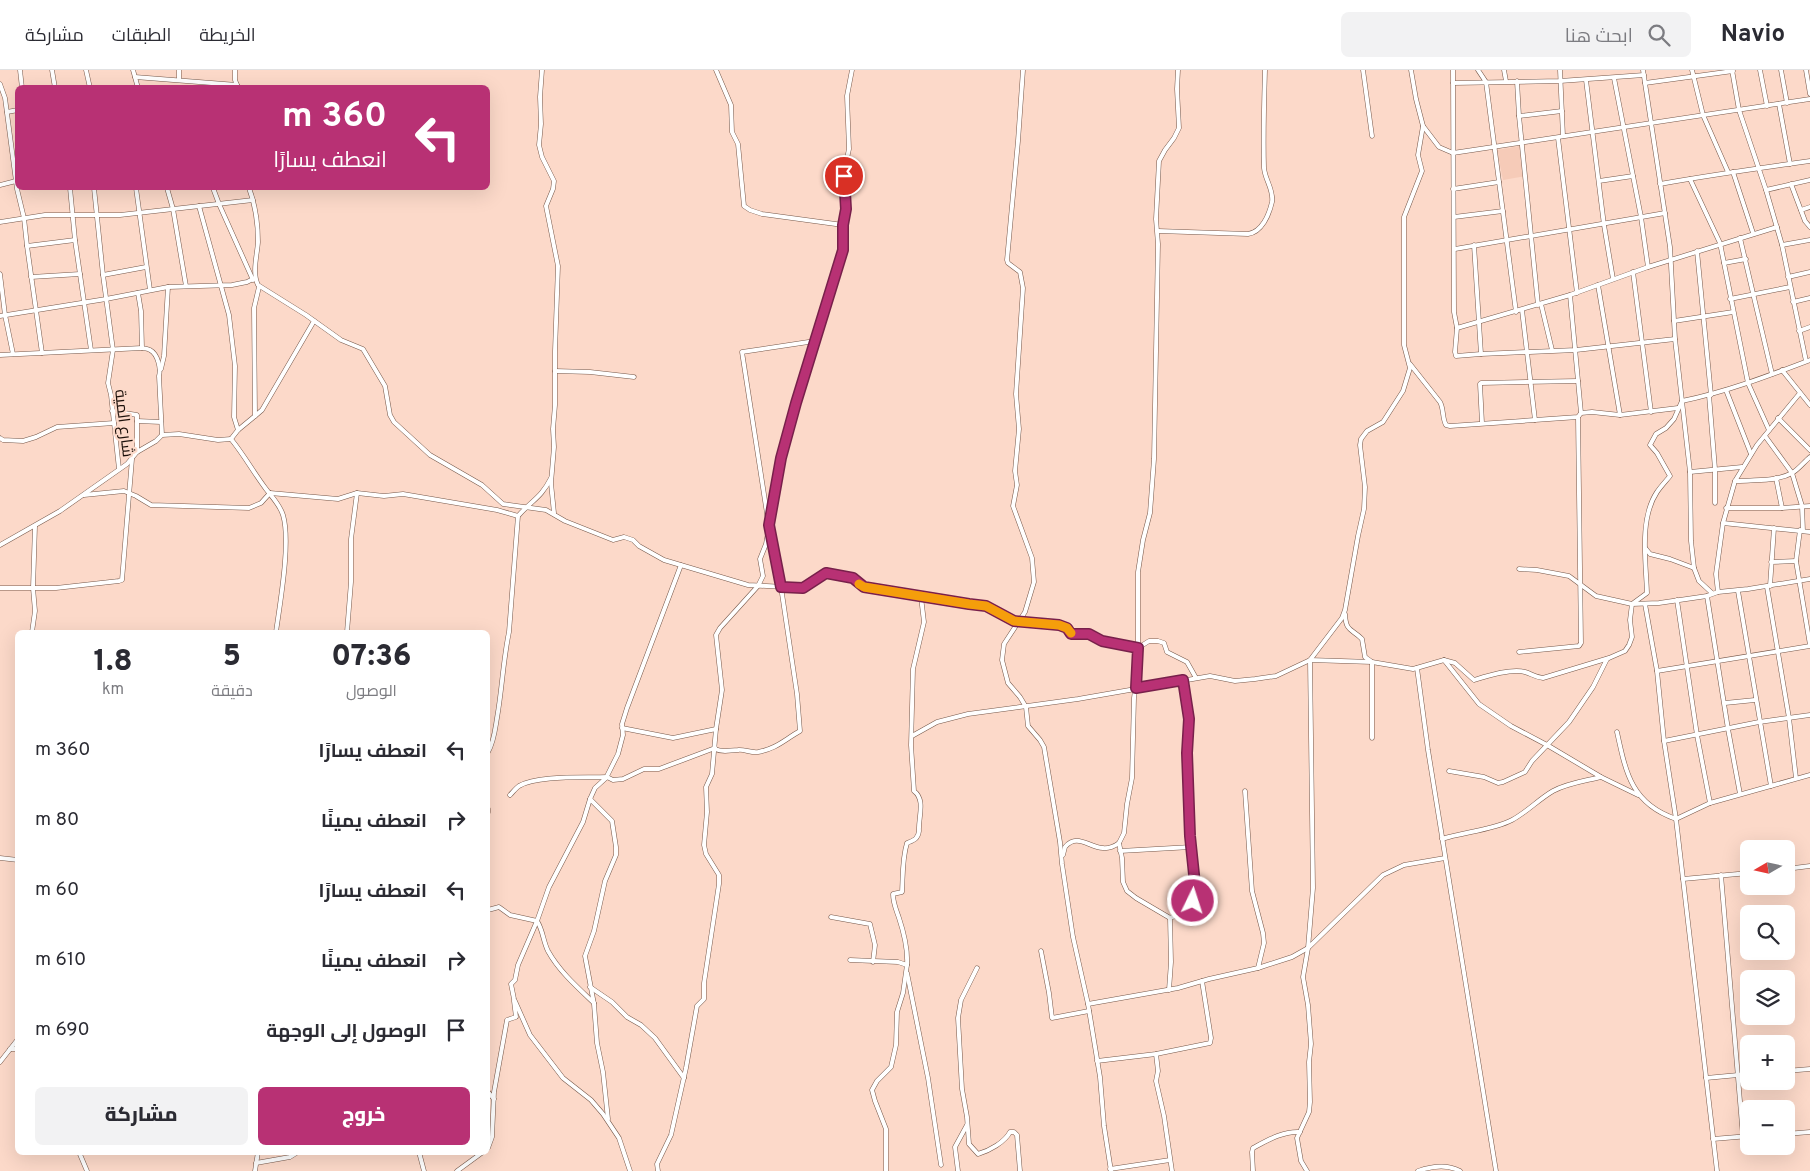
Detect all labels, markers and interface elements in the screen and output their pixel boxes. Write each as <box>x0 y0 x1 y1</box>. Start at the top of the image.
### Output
search box <box>1341 12 1691 57</box>
text: Navio <box>1721 20 1785 50</box>
icon: search <box>1645 21 1673 49</box>
text: مشاركة <box>25 25 84 48</box>
text: الطبقات <box>112 25 171 48</box>
text: الخريطة <box>199 25 256 48</box>
text: ابحث هنا <box>1565 25 1633 49</box>
text: 360 m <box>282 95 387 139</box>
icon: left <box>405 105 470 170</box>
text: انعطف يسارًا <box>273 148 387 175</box>
pin <box>823 155 865 197</box>
icon: arrive <box>830 162 858 190</box>
street label: شارع المية <box>109 388 137 458</box>
text: 5 <box>223 639 241 676</box>
text: 07:36 <box>331 639 411 676</box>
text: 1.8 <box>94 644 133 681</box>
text: km <box>102 680 124 700</box>
text: دقيقة <box>211 682 253 702</box>
text: الوصول <box>346 682 397 702</box>
icon: left <box>442 736 470 764</box>
text: 360 m <box>35 738 91 762</box>
text: انعطف يسارًا <box>319 740 427 764</box>
icon: right <box>442 806 470 834</box>
text: 80 m <box>35 808 79 832</box>
text: انعطف يمينًا <box>321 810 427 834</box>
north arrow <box>1740 840 1795 895</box>
map controls <box>1740 840 1795 1155</box>
position arrow <box>1166 874 1218 926</box>
icon: left <box>442 876 470 904</box>
text: 60 m <box>35 878 79 902</box>
text: انعطف يسارًا <box>319 880 427 904</box>
button: search <box>1740 905 1795 960</box>
icon: right <box>442 946 470 974</box>
text: 610 m <box>35 948 86 972</box>
text: انعطف يمينًا <box>321 950 427 974</box>
button: layers <box>1740 970 1795 1025</box>
icon: arrive <box>442 1016 470 1044</box>
text: 690 m <box>35 1018 90 1042</box>
text: الوصول إلى الوجهة <box>266 1020 427 1044</box>
button: + <box>1740 1035 1795 1090</box>
button: مشاركة <box>35 1087 248 1145</box>
button: خروج <box>258 1087 470 1145</box>
button: − <box>1740 1100 1795 1155</box>

